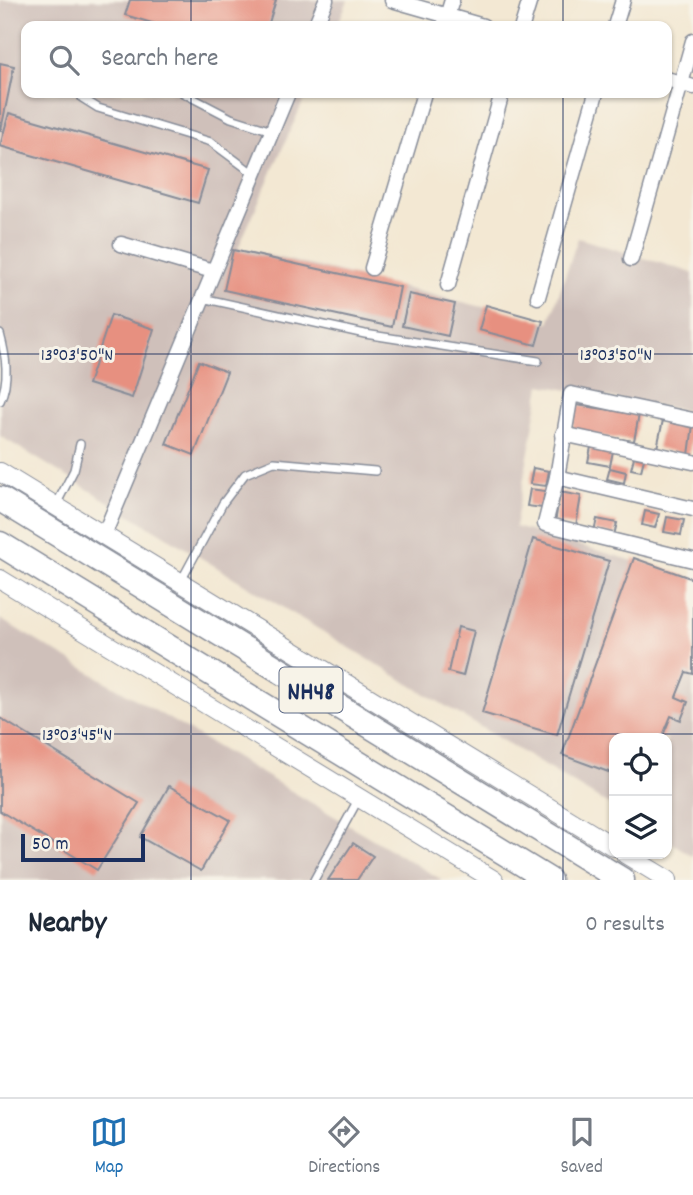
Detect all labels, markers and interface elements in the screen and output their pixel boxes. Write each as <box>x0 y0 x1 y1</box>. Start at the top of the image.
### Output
search box <box>21 21 672 98</box>
icon: search <box>45 41 83 79</box>
text: Search here <box>101 41 219 78</box>
text: 13°03'50"N <box>41 344 113 369</box>
text: 13°03'50"N <box>580 344 652 369</box>
road number: NH48 <box>280 668 342 712</box>
text: 13°03'45"N <box>42 724 112 749</box>
map controls <box>609 733 672 859</box>
button: locate <box>609 733 672 796</box>
button: layers <box>609 796 672 859</box>
scale bar <box>21 831 145 863</box>
text: 50 m <box>32 832 69 859</box>
text: Nearby <box>28 904 106 947</box>
text: 0 results <box>585 909 665 942</box>
tab: Map <box>90 1113 128 1182</box>
tab: Directions <box>308 1113 380 1182</box>
tab: Saved <box>560 1113 603 1182</box>

